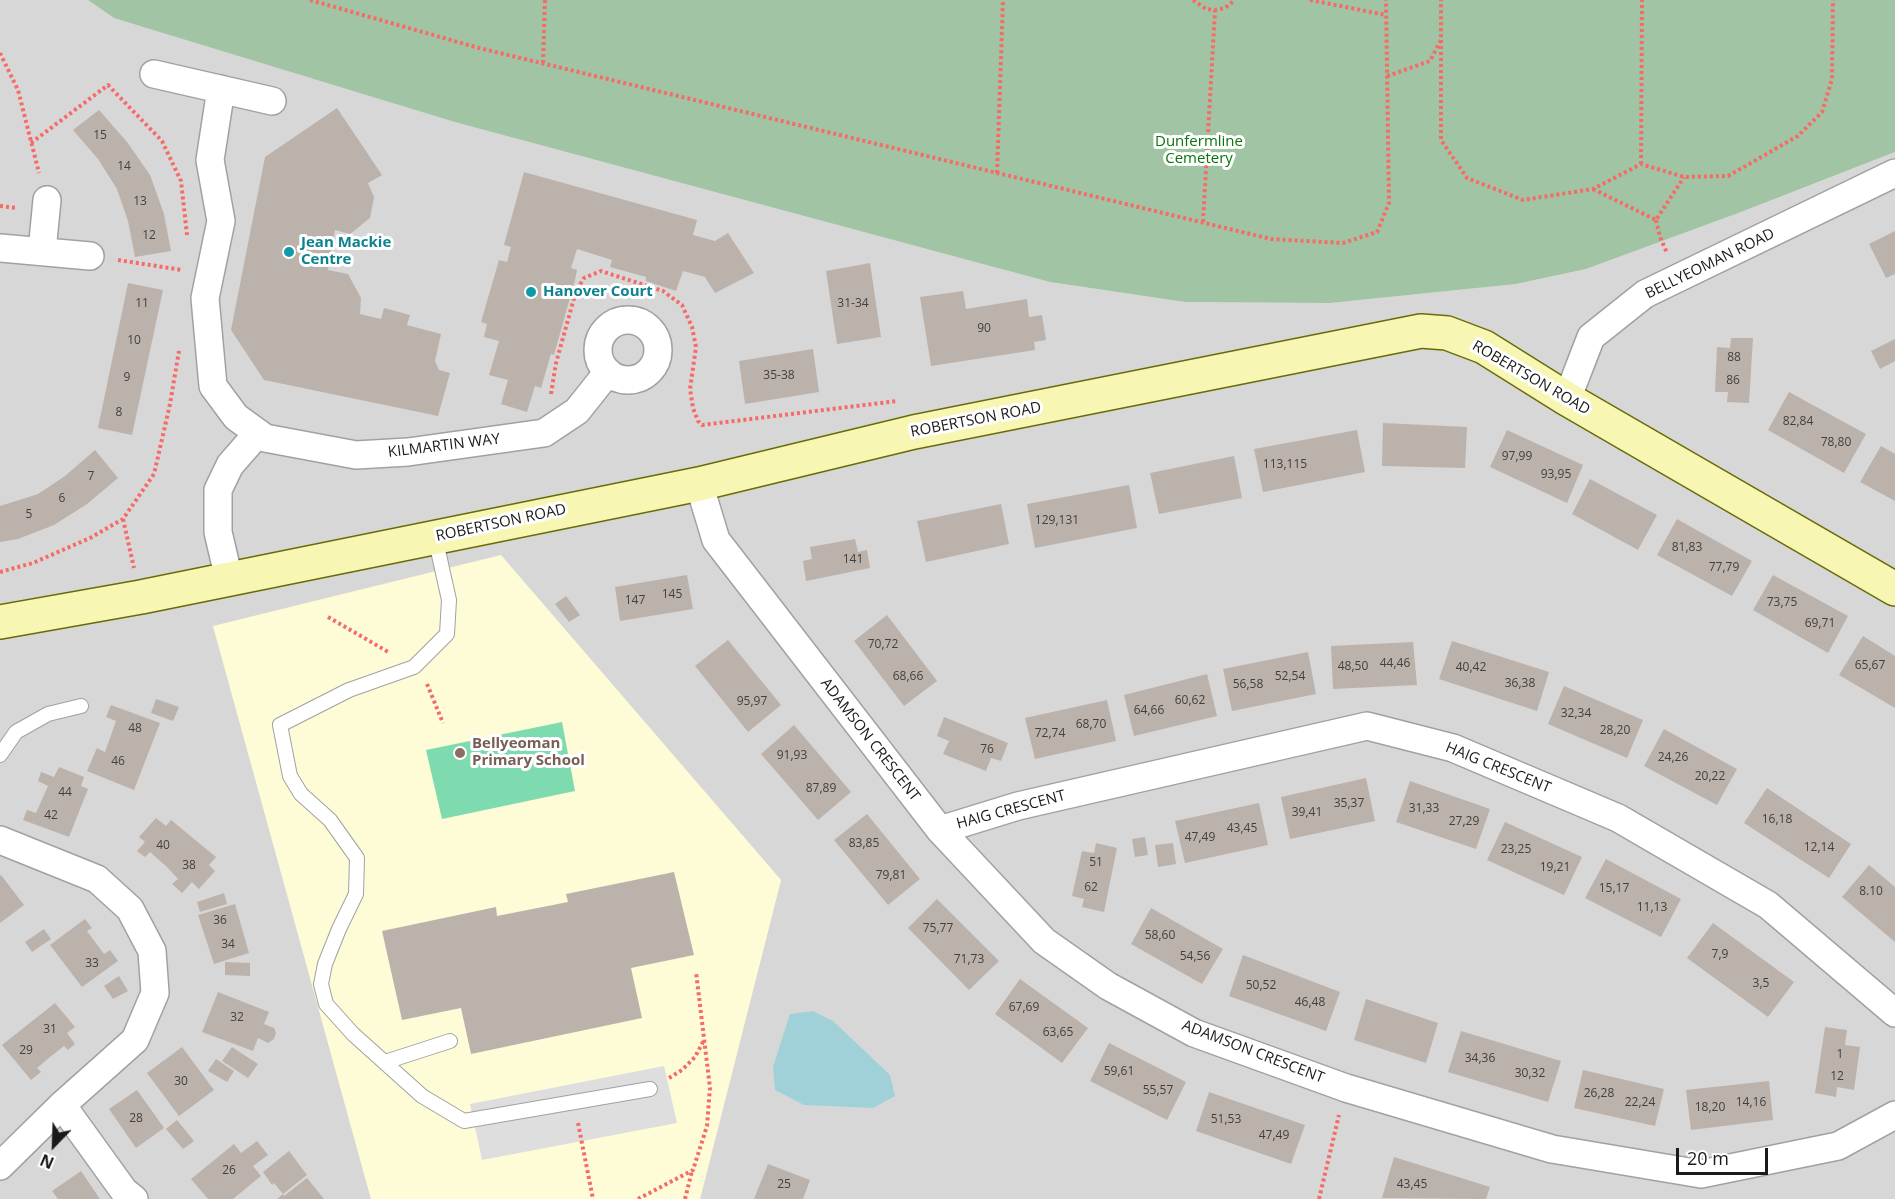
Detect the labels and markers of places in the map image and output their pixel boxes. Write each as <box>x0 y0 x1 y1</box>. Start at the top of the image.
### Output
place label: Jean Mackie Centre <box>301 234 391 269</box>
marker: Jean Mackie Centre <box>282 245 296 259</box>
place label: Hanover Court <box>543 283 653 301</box>
marker: Hanover Court <box>524 285 538 299</box>
place label: Bellyeoman Primary School <box>472 735 585 770</box>
marker: Bellyeoman Primary School <box>453 746 467 760</box>

